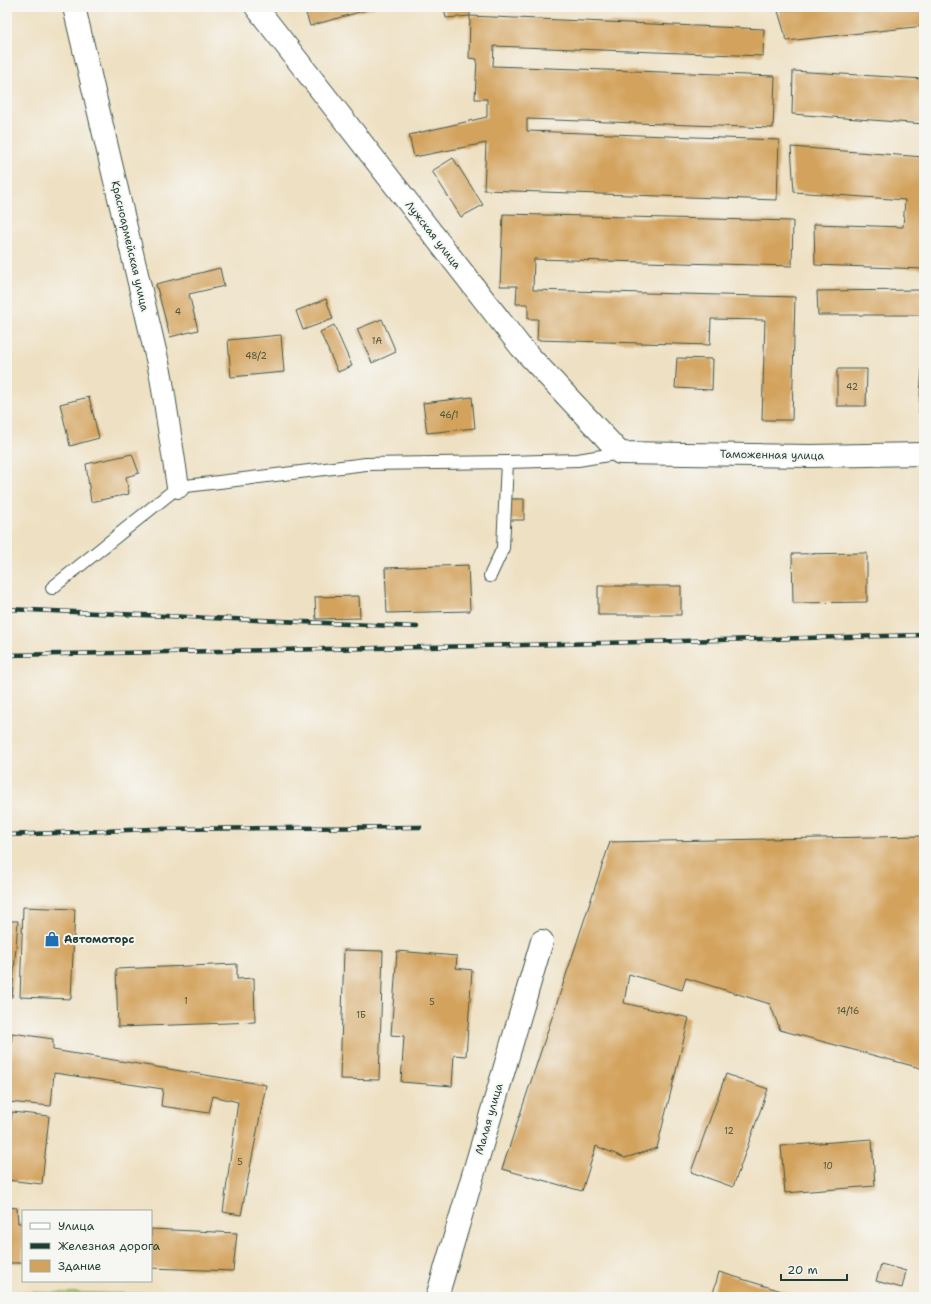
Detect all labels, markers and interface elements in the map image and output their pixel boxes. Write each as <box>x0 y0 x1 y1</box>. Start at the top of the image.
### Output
street label: Красноармейская улица <box>108 179 152 313</box>
street label: Лужская улица <box>402 198 464 272</box>
house number: 4 <box>175 306 181 318</box>
house number: 1А <box>372 335 383 347</box>
house number: 48/2 <box>245 350 267 362</box>
house number: 42 <box>846 381 858 393</box>
house number: 46/1 <box>439 409 459 421</box>
street label: Таможенная улица <box>720 447 824 463</box>
shop icon: Автомоторс <box>43 930 61 948</box>
place label: Автомоторс <box>64 932 134 947</box>
house number: 1 <box>184 995 188 1007</box>
house number: 5 <box>429 996 435 1008</box>
house number: 14/16 <box>837 1005 859 1017</box>
house number: 1Б <box>356 1009 366 1021</box>
street label: Малая улица <box>472 1081 506 1156</box>
house number: 12 <box>724 1125 734 1137</box>
house number: 5 <box>237 1156 243 1168</box>
house number: 10 <box>823 1160 833 1172</box>
legend <box>22 1210 152 1282</box>
text: Улица <box>58 1218 95 1234</box>
text: Железная дорога <box>58 1238 161 1254</box>
scale bar <box>781 1256 847 1282</box>
text: Здание <box>58 1258 102 1274</box>
text: 20 m <box>787 1262 818 1278</box>

